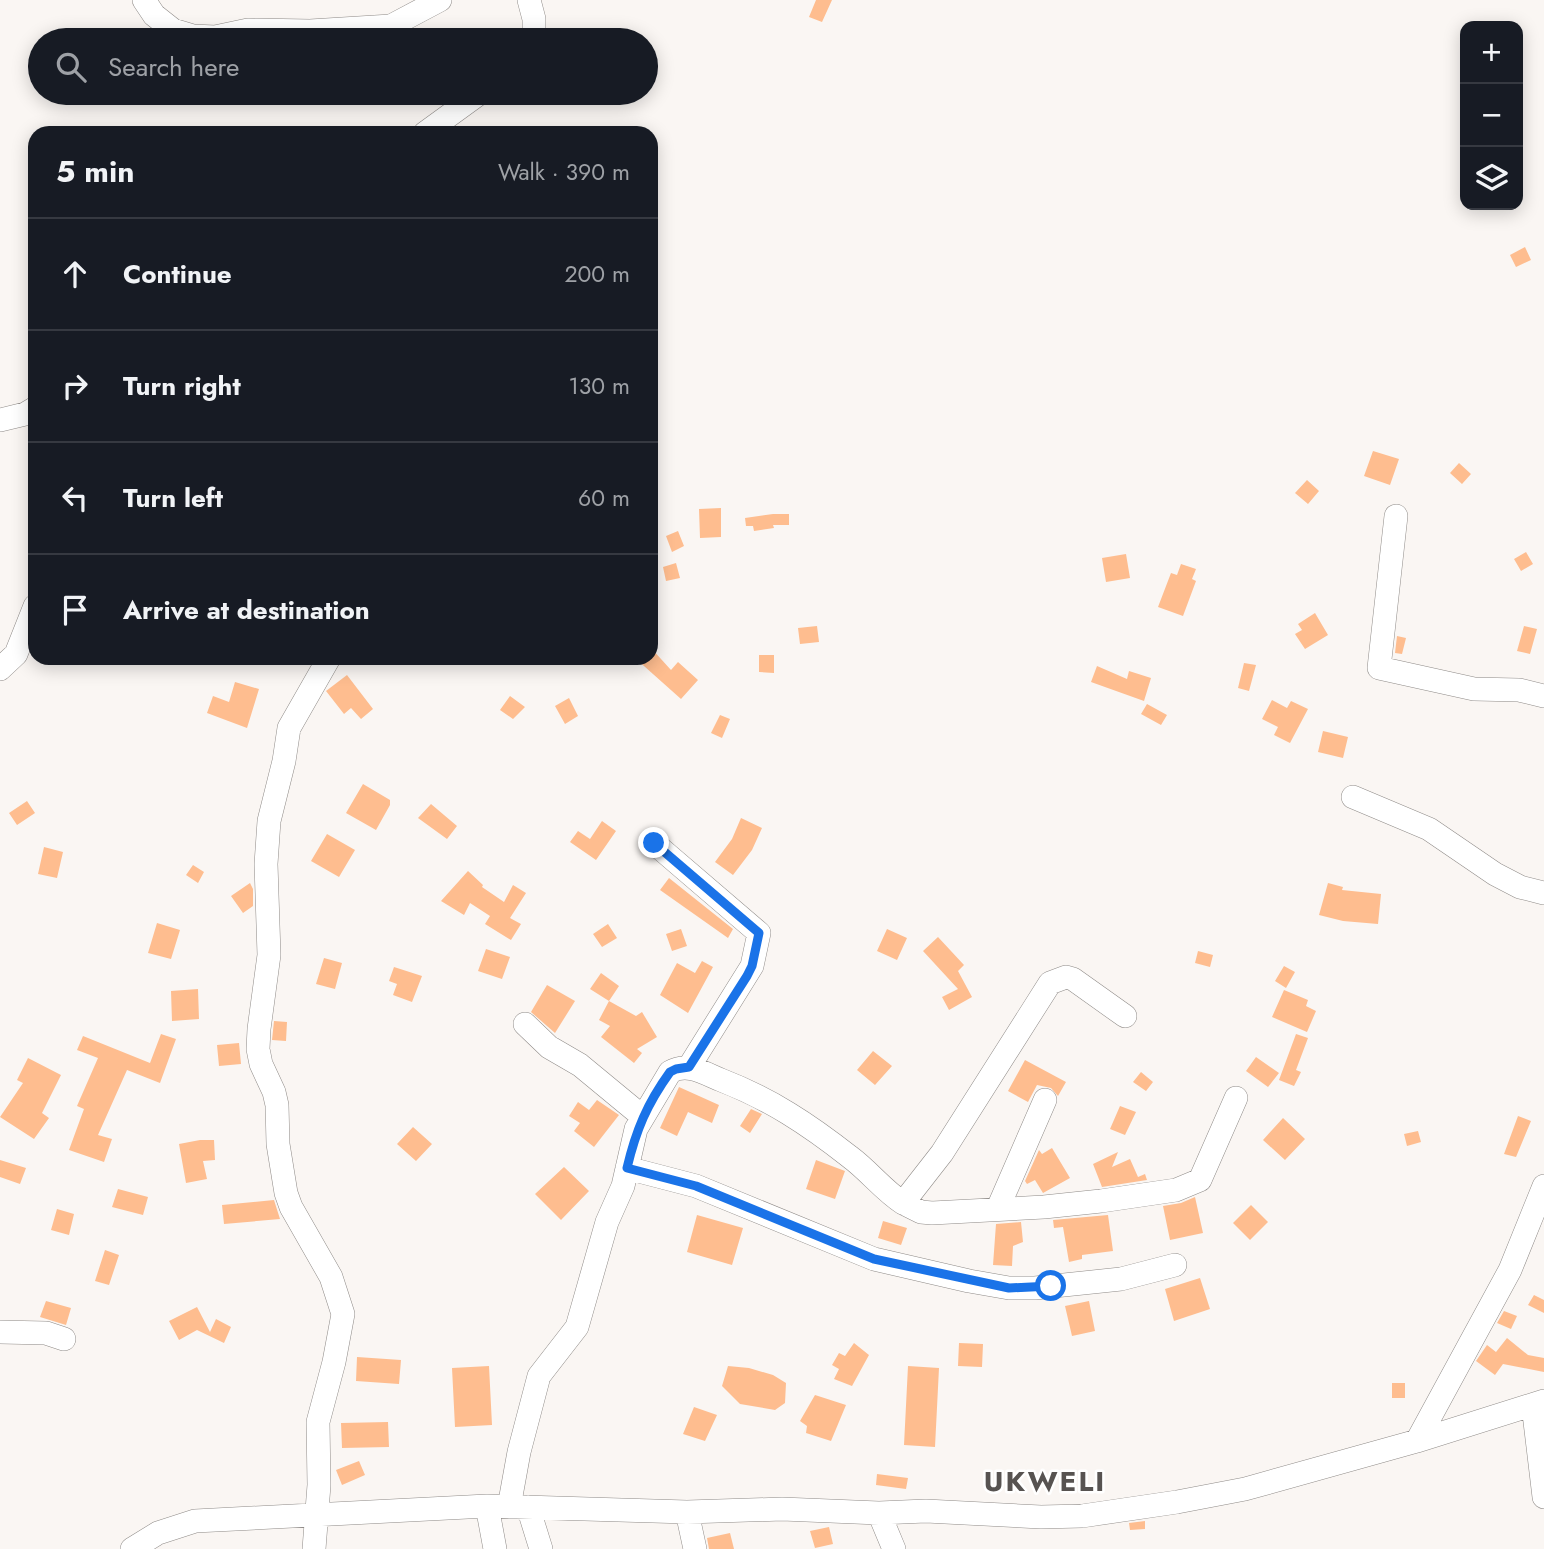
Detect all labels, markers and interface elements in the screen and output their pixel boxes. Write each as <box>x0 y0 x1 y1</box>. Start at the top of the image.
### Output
map controls <box>1460 21 1523 210</box>
button: + <box>1460 21 1523 84</box>
search box <box>28 28 658 105</box>
icon: search <box>52 48 90 86</box>
text: Search here <box>108 48 240 86</box>
button: − <box>1460 84 1523 147</box>
button: layers <box>1460 147 1523 210</box>
text: 5 min <box>56 150 134 193</box>
text: Walk · 390 m <box>498 155 630 189</box>
icon: ahead <box>56 255 94 293</box>
text: Continue <box>123 255 232 293</box>
text: 200 m <box>564 257 630 291</box>
icon: right <box>56 367 94 405</box>
text: Turn right <box>123 367 241 405</box>
text: 130 m <box>568 369 630 403</box>
icon: left <box>56 479 94 517</box>
text: Turn left <box>123 479 223 517</box>
text: 60 m <box>578 481 630 515</box>
icon: arrive <box>56 591 94 629</box>
text: Arrive at destination <box>123 591 370 629</box>
route end <box>638 827 669 858</box>
route start <box>1035 1270 1066 1301</box>
district label: UKWELI <box>984 1461 1106 1502</box>

